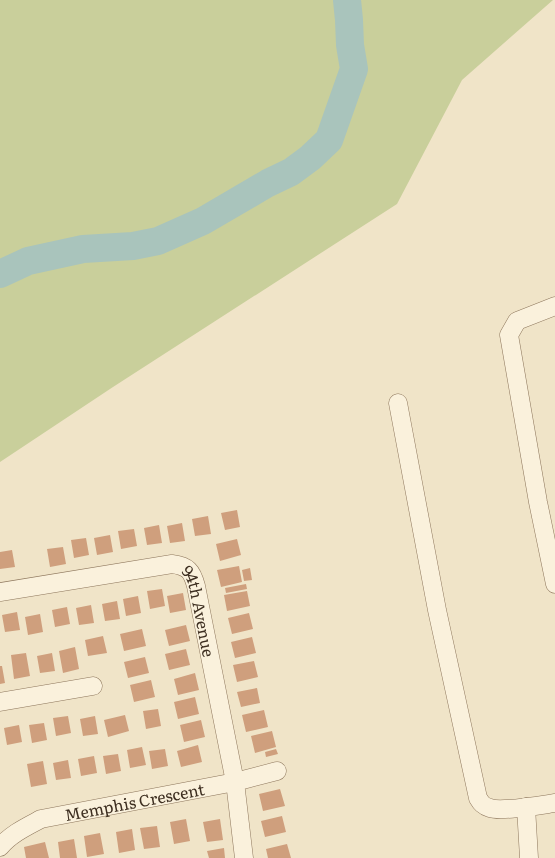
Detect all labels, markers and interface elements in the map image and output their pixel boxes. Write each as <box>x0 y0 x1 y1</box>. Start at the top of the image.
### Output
street label: 94th Avenue <box>177 559 222 659</box>
street label: Memphis Crescent <box>62 776 207 826</box>

